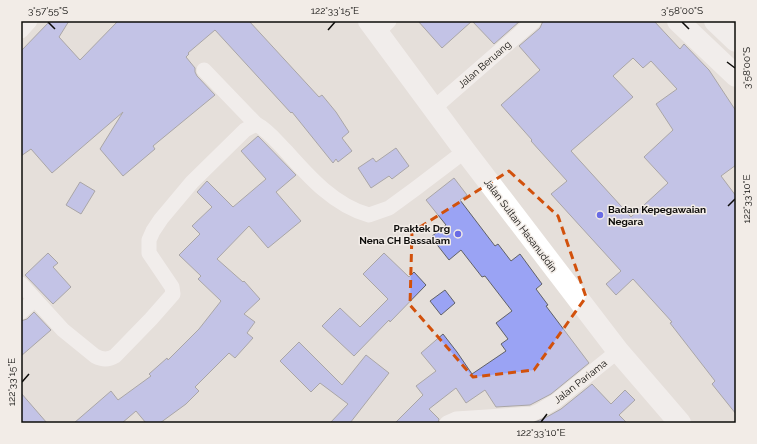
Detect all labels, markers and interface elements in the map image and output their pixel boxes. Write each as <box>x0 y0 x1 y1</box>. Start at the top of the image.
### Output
text: 3°57'55"S <box>28 5 68 16</box>
text: 122°33'15"E <box>311 5 359 16</box>
text: 3°58'00"S <box>661 5 703 16</box>
street label: Jalan Beruang <box>456 39 513 90</box>
text: 3°58'00"S <box>741 47 752 89</box>
text: 122°33'10"E <box>741 174 752 224</box>
street label: Jalan Sultan Hasanuddin <box>482 176 559 274</box>
place label: Badan Kepegawaian Negara <box>608 204 706 227</box>
marker: Badan Kepegawaian Negara <box>595 210 605 220</box>
place label: Praktek Drg Nena CH Bassalam <box>359 223 450 246</box>
marker: Praktek Drg Nena CH Bassalam <box>453 229 463 239</box>
street label: Jalan Pariama <box>552 357 609 405</box>
text: 122°33'15"E <box>6 358 17 406</box>
text: 122°33'10"E <box>516 427 566 438</box>

